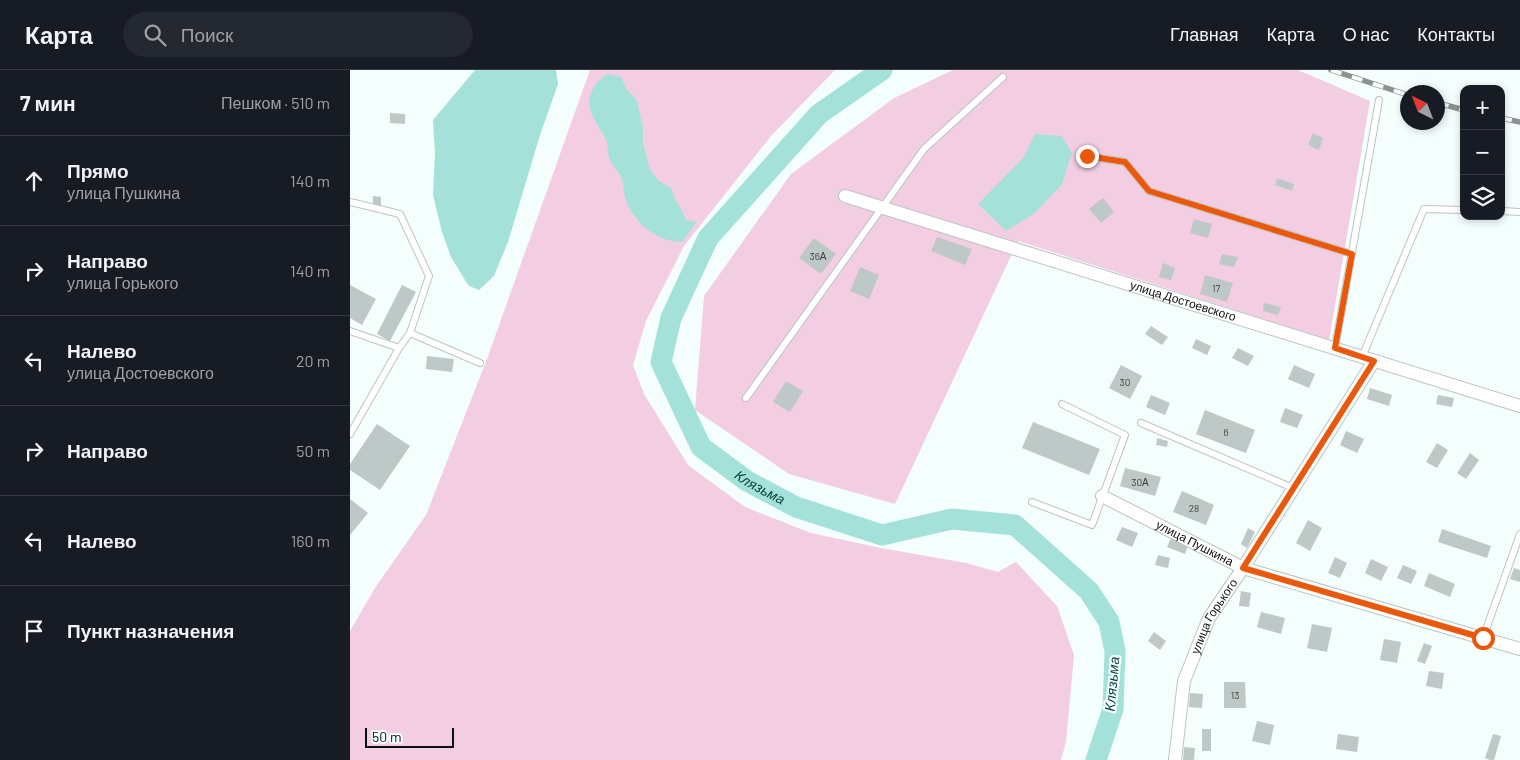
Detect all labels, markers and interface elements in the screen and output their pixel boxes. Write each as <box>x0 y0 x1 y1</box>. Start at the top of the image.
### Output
search box <box>123 12 473 57</box>
text: Карта <box>25 20 93 49</box>
icon: search <box>141 21 169 49</box>
text: Поиск <box>181 23 233 46</box>
text: Главная <box>1170 23 1239 45</box>
text: Карта <box>1267 23 1315 45</box>
text: О нас <box>1343 23 1389 45</box>
text: Контакты <box>1417 23 1495 45</box>
north arrow <box>1400 85 1445 130</box>
map controls <box>1460 85 1505 220</box>
button: + <box>1460 85 1505 130</box>
text: 7 мин <box>20 90 76 115</box>
text: Пешком · 510 m <box>221 93 330 112</box>
button: − <box>1460 130 1505 175</box>
route end <box>1076 145 1099 168</box>
text: Прямо <box>67 159 129 182</box>
icon: ahead <box>20 167 48 195</box>
text: 140 m <box>290 171 330 190</box>
button: layers <box>1460 175 1505 220</box>
text: улица Пушкина <box>67 183 180 202</box>
text: Направо <box>67 249 148 272</box>
house number: 36А <box>810 250 827 262</box>
icon: right <box>20 257 48 285</box>
text: 140 m <box>290 261 330 280</box>
text: улица Горького <box>67 273 178 292</box>
street label: улица Достоевского <box>1128 277 1238 323</box>
house number: 17 <box>1212 282 1220 294</box>
text: Налево <box>67 339 137 362</box>
icon: left <box>20 347 48 375</box>
text: 20 m <box>296 351 330 370</box>
text: улица Достоевского <box>67 363 214 382</box>
house number: 30 <box>1120 376 1130 388</box>
house number: 6 <box>1223 426 1229 438</box>
icon: right <box>20 437 48 465</box>
text: Направо <box>67 439 148 462</box>
text: 50 m <box>296 441 330 460</box>
water label: Клязьма <box>732 466 788 508</box>
house number: 30А <box>1131 476 1149 488</box>
house number: 28 <box>1189 502 1199 514</box>
street label: улица Пушкина <box>1154 517 1236 568</box>
icon: left <box>20 527 48 555</box>
text: Налево <box>67 529 137 552</box>
text: 160 m <box>291 531 330 550</box>
street label: улица Горького <box>1188 576 1240 656</box>
icon: arrive <box>20 617 48 645</box>
text: Пункт назначения <box>67 619 234 642</box>
route start <box>1472 627 1495 650</box>
water label: Клязьма <box>1101 656 1122 712</box>
house number: 13 <box>1231 689 1239 701</box>
scale bar <box>365 725 454 748</box>
text: 50 m <box>372 728 401 745</box>

